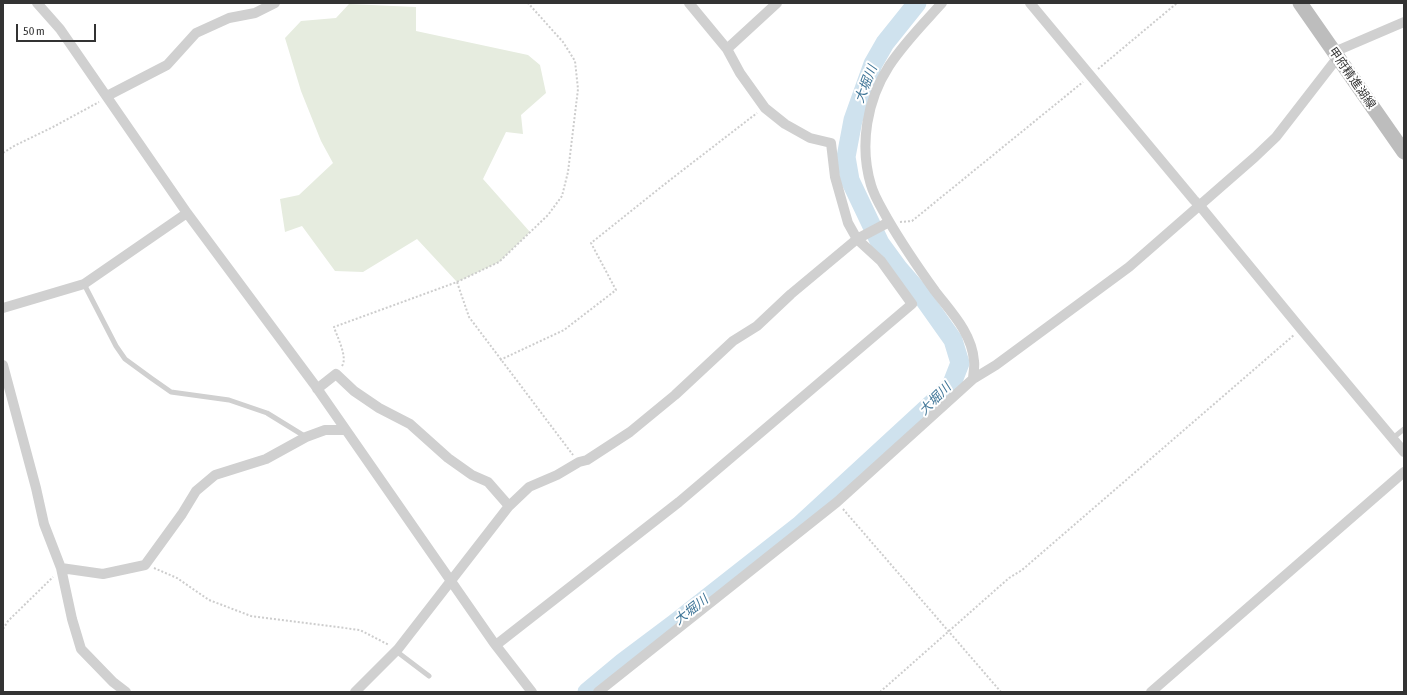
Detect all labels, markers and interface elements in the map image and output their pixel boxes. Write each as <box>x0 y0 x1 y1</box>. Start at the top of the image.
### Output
scale bar <box>18 16 98 42</box>
text: 50 m <box>23 24 45 38</box>
street label: 甲府精進湖線 <box>1325 44 1379 112</box>
water label: 大堀川 <box>852 63 880 105</box>
water label: 大堀川 <box>916 380 954 418</box>
water label: 大堀川 <box>671 592 711 628</box>

